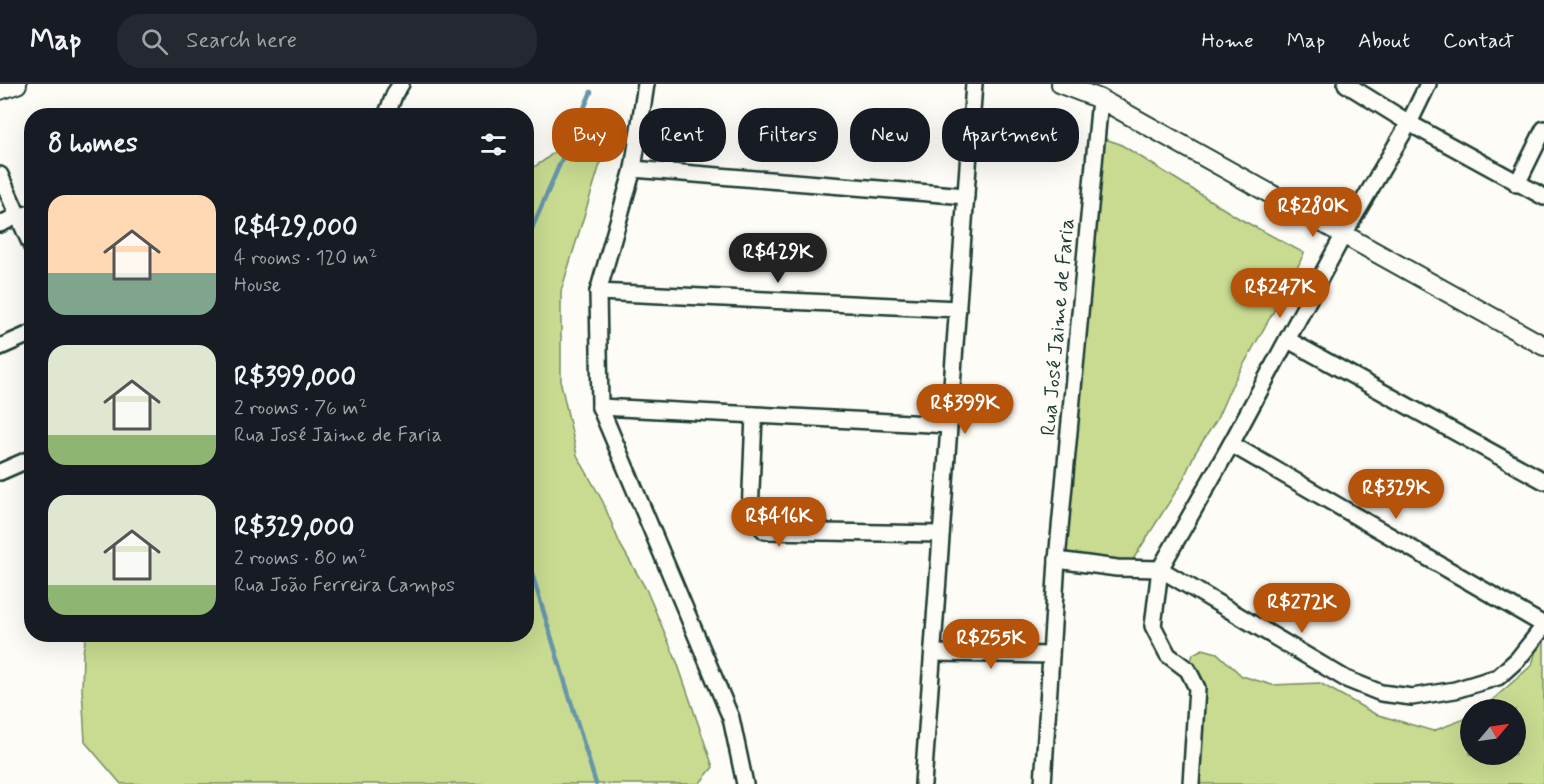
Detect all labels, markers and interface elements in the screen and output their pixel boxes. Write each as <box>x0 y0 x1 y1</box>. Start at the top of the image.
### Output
search box <box>117 14 537 68</box>
text: Map <box>30 23 81 60</box>
icon: search <box>138 25 171 58</box>
text: Search here <box>186 27 297 55</box>
text: Home <box>1202 27 1254 55</box>
text: Map <box>1287 27 1325 55</box>
text: About <box>1358 27 1410 55</box>
text: Contact <box>1443 27 1514 55</box>
chip: Buy <box>552 108 627 162</box>
chip: Rent <box>639 108 726 162</box>
chip: Filters <box>738 108 838 162</box>
chip: New <box>850 108 930 162</box>
chip: Apartment <box>942 108 1079 162</box>
text: 8 homes <box>48 127 138 161</box>
icon: filters <box>477 128 510 161</box>
pin: R$280K <box>1264 187 1362 238</box>
text: R$280K <box>1278 193 1348 220</box>
text: R$429,000 <box>234 211 358 245</box>
street label: Rua José Jaime de Faria <box>1035 217 1081 437</box>
icon: home <box>96 219 168 291</box>
pin: R$429K <box>729 233 827 284</box>
text: R$429K <box>743 239 813 266</box>
text: 4 rooms · 120 m² <box>234 245 377 272</box>
pin: R$247K <box>1231 268 1329 319</box>
text: House <box>234 272 281 299</box>
text: R$247K <box>1245 274 1315 301</box>
text: R$399,000 <box>234 361 356 395</box>
icon: home <box>96 369 168 441</box>
pin: R$399K <box>916 384 1014 435</box>
text: R$399K <box>930 390 1000 417</box>
text: 2 rooms · 76 m² <box>234 395 367 422</box>
text: Rua José Jaime de Faria <box>234 422 442 449</box>
pin: R$329K <box>1347 469 1445 520</box>
text: R$329K <box>1362 475 1430 502</box>
pin: R$416K <box>730 497 828 548</box>
text: R$416K <box>745 503 813 530</box>
text: R$329,000 <box>234 511 354 545</box>
icon: home <box>96 519 168 591</box>
text: 2 rooms · 80 m² <box>234 545 367 572</box>
text: Rua João Ferreira Campos <box>234 572 455 599</box>
pin: R$272K <box>1253 583 1351 634</box>
text: R$272K <box>1267 589 1337 616</box>
pin: R$255K <box>942 619 1040 670</box>
text: R$255K <box>956 625 1026 652</box>
north arrow <box>1460 699 1526 765</box>
map controls <box>1460 699 1526 765</box>

